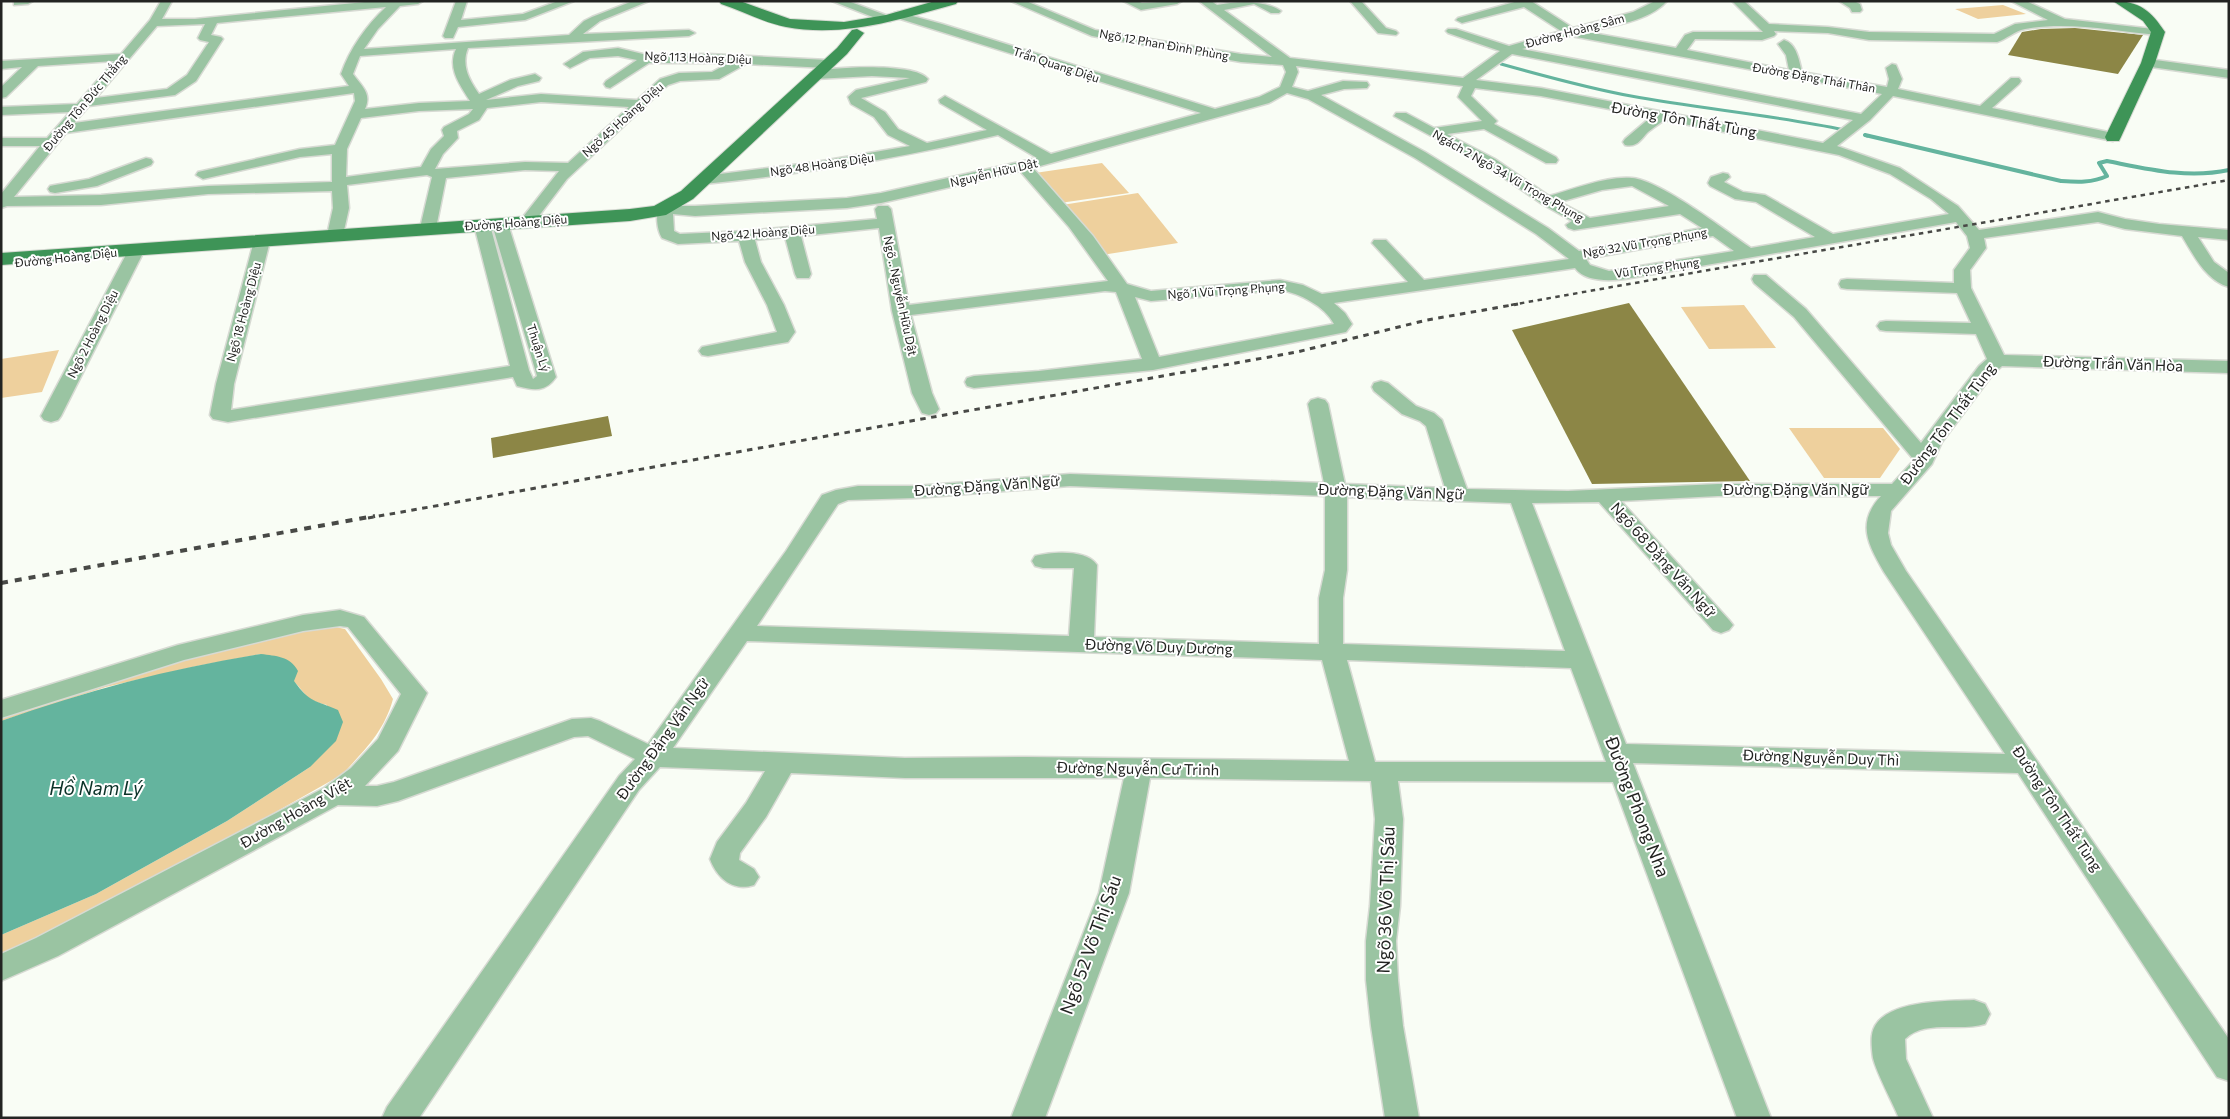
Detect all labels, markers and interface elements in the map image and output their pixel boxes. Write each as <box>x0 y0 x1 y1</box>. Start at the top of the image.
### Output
street label: Đường Hoàng Sâm <box>1523 10 1626 50</box>
street label: Ngõ 12 Phan Đình Phùng <box>1098 26 1231 62</box>
street label: Trần Quang Diệu <box>1011 43 1101 85</box>
street label: Ngõ 113 Hoàng Diệu <box>644 48 752 66</box>
street label: Đường Tôn Đức Thắng <box>39 51 129 154</box>
street label: Đường Đặng Thái Thân <box>1751 59 1877 95</box>
street label: Ngõ 45 Hoàng Diệu <box>579 79 666 159</box>
street label: Đường Tôn Thất Tùng <box>1609 97 1758 141</box>
street label: Ngách 2 Ngõ 34 Vũ Trọng Phụng <box>1430 126 1587 225</box>
street label: Ngõ 48 Hoàng Diệu <box>769 150 875 178</box>
street label: Nguyễn Hữu Dật <box>949 155 1039 189</box>
street label: Đường Hoàng Diệu <box>463 211 568 233</box>
street label: Ngõ 42 Hoàng Diệu <box>711 221 815 243</box>
street label: Ngõ 32 Vũ Trọng Phụng <box>1582 224 1709 260</box>
street label: Ngõ .. Nguyễn Hữu Dật <box>881 235 921 357</box>
street label: Đường Hoàng Diệu <box>13 245 118 269</box>
street label: Vũ Trọng Phụng <box>1614 254 1701 280</box>
street label: Ngõ 18 Hoàng Diệu <box>223 260 263 363</box>
street label: Ngõ 1 Vũ Trọng Phụng <box>1167 279 1286 301</box>
street label: Ngõ 2 Hoàng Diệu <box>64 287 120 380</box>
street label: Thuận Lý <box>525 322 553 373</box>
street label: Đường Trần Văn Hòa <box>2042 352 2183 374</box>
street label: Đường Tôn Thất Tùng <box>1895 359 1999 488</box>
street label: Đường Đặng Văn Ngữ <box>913 471 1061 499</box>
street label: Đường Đặng Văn Ngữ <box>1317 479 1465 503</box>
street label: Đường Đặng Văn Ngữ <box>1722 480 1869 498</box>
street label: Ngõ 68 Đặng Văn Ngữ <box>1607 498 1720 621</box>
street label: Đường Võ Duy Dương <box>1084 634 1233 658</box>
street label: Đường Đặng Văn Ngữ <box>611 674 713 803</box>
street label: Đường Phong Nha <box>1601 732 1675 880</box>
street label: Đường Tôn Thất Tùng <box>2009 742 2106 874</box>
street label: Đường Nguyễn Duy Thì <box>1742 745 1900 769</box>
street label: Đường Nguyễn Cư Trinh <box>1056 758 1219 778</box>
street label: Đường Hoàng Việt <box>236 773 354 852</box>
water label: Hồ Nam Lý <box>49 776 144 799</box>
street label: Ngõ 36 Võ Thị Sáu <box>1371 826 1399 974</box>
street label: Ngõ 52 Võ Thị Sáu <box>1055 872 1125 1017</box>

